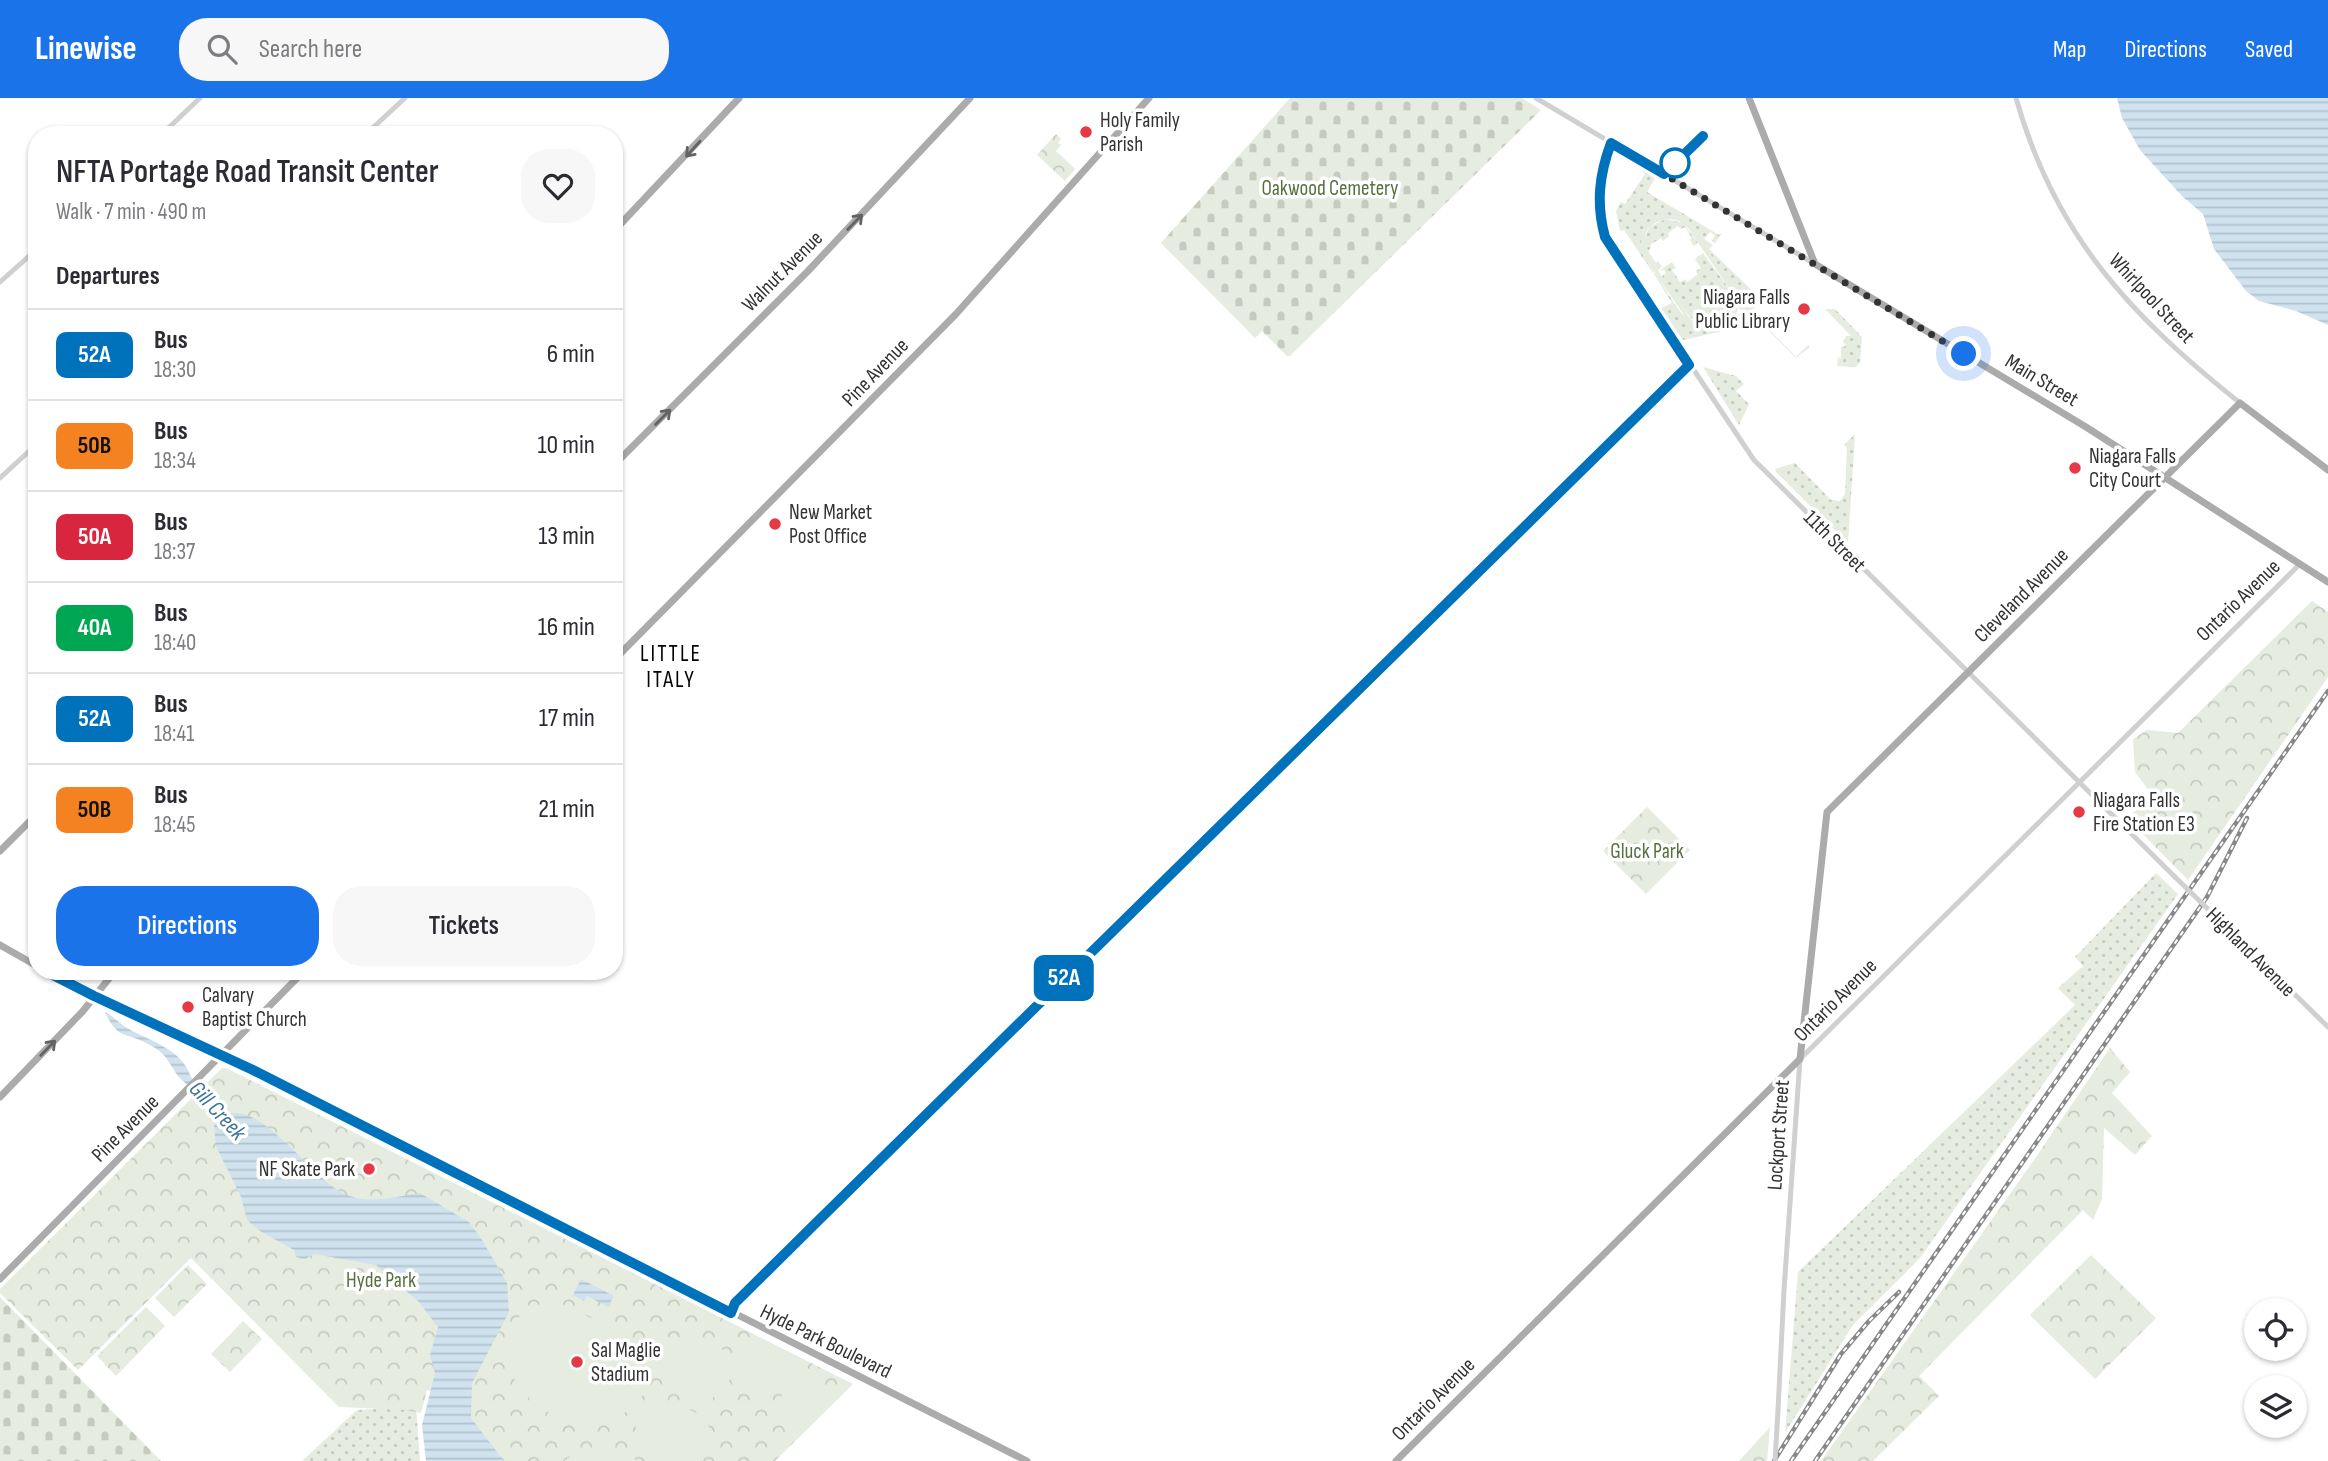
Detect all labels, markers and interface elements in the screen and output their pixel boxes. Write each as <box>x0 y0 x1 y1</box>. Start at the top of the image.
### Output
search box <box>179 18 669 81</box>
text: Linewise <box>35 29 137 69</box>
icon: search <box>203 30 241 68</box>
text: Search here <box>259 34 362 65</box>
text: Map <box>2053 35 2086 64</box>
text: Directions <box>2124 35 2207 64</box>
text: Saved <box>2245 35 2293 64</box>
place label: Holy Family Parish <box>1100 108 1180 157</box>
marker: Holy Family Parish <box>1078 124 1094 140</box>
one-way arrow <box>685 140 701 158</box>
unlabelled marker <box>1660 148 1690 178</box>
button: heart <box>521 149 595 223</box>
text: NFTA Portage Road Transit Center <box>56 152 439 192</box>
park label: Oakwood Cemetery <box>1262 176 1398 201</box>
text: Walk · 7 min · 490 m <box>56 198 206 226</box>
one-way arrow <box>847 214 864 231</box>
street label: Walnut Avenue <box>737 226 828 317</box>
street label: Whirlpool Street <box>2104 248 2200 349</box>
text: Departures <box>56 261 160 292</box>
place label: Niagara Falls Public Library <box>1695 285 1790 334</box>
marker: Niagara Falls Public Library <box>1796 301 1812 317</box>
text: Bus <box>154 325 188 356</box>
street label: Pine Avenue <box>837 333 914 412</box>
your location <box>1946 336 1981 371</box>
text: 6 min <box>547 339 595 370</box>
text: 52A <box>78 340 111 369</box>
street label: Main Street <box>2001 349 2083 412</box>
text: 18:30 <box>154 356 196 384</box>
one-way arrow <box>654 408 671 425</box>
text: Bus <box>154 416 188 447</box>
text: 10 min <box>538 430 595 461</box>
text: 50B <box>78 431 111 460</box>
place label: Niagara Falls City Court <box>2089 444 2176 493</box>
text: 18:34 <box>154 447 196 475</box>
marker: Niagara Falls City Court <box>2067 460 2083 476</box>
place label: New Market Post Office <box>789 500 872 549</box>
street label: 11th Street <box>1798 505 1871 578</box>
text: Bus <box>154 507 188 538</box>
marker: New Market Post Office <box>767 516 783 532</box>
text: 13 min <box>538 521 595 552</box>
text: 50A <box>78 522 111 551</box>
text: 18:37 <box>154 538 195 566</box>
street label: Cleveland Avenue <box>1969 543 2074 648</box>
street label: Ontario Avenue <box>2191 554 2286 647</box>
text: Bus <box>154 598 188 629</box>
text: 16 min <box>538 612 595 643</box>
text: 40A <box>78 613 111 642</box>
text: 18:40 <box>154 629 196 657</box>
district label: LITTLE ITALY <box>640 640 702 694</box>
text: Bus <box>154 689 188 720</box>
text: 17 min <box>539 703 595 734</box>
text: 52A <box>78 704 111 733</box>
text: 18:41 <box>154 720 194 748</box>
text: Bus <box>154 780 188 811</box>
place label: Niagara Falls Fire Station E3 <box>2093 788 2195 837</box>
text: 21 min <box>538 794 595 825</box>
text: 50B <box>78 795 111 824</box>
marker: Niagara Falls Fire Station E3 <box>2071 804 2087 820</box>
text: 18:45 <box>154 811 195 839</box>
park label: Gluck Park <box>1610 839 1684 864</box>
button: Directions <box>56 886 319 966</box>
button: Tickets <box>333 886 595 966</box>
street label: Highland Avenue <box>2201 902 2301 1002</box>
street label: Ontario Avenue <box>1789 954 1882 1047</box>
line badge: 52A <box>1024 955 1104 1001</box>
text: 52A <box>1048 963 1080 992</box>
place label: Calvary Baptist Church <box>202 983 307 1032</box>
marker: Calvary Baptist Church <box>180 999 196 1015</box>
one-way arrow <box>39 1040 56 1057</box>
water label: Gill Creek <box>183 1075 253 1147</box>
street label: Lockport Street <box>1762 1079 1795 1191</box>
street label: Pine Avenue <box>87 1090 164 1167</box>
place label: NF Skate Park <box>259 1157 355 1182</box>
marker: NF Skate Park <box>361 1161 377 1177</box>
park label: Hyde Park <box>346 1268 416 1293</box>
map controls <box>2244 1298 2307 1438</box>
button: locate <box>2244 1298 2307 1361</box>
street label: Hyde Park Boulevard <box>756 1299 895 1384</box>
place label: Sal Maglie Stadium <box>591 1338 661 1387</box>
street label: Ontario Avenue <box>1387 1353 1480 1446</box>
marker: Sal Maglie Stadium <box>569 1354 585 1370</box>
button: layers <box>2244 1375 2307 1438</box>

